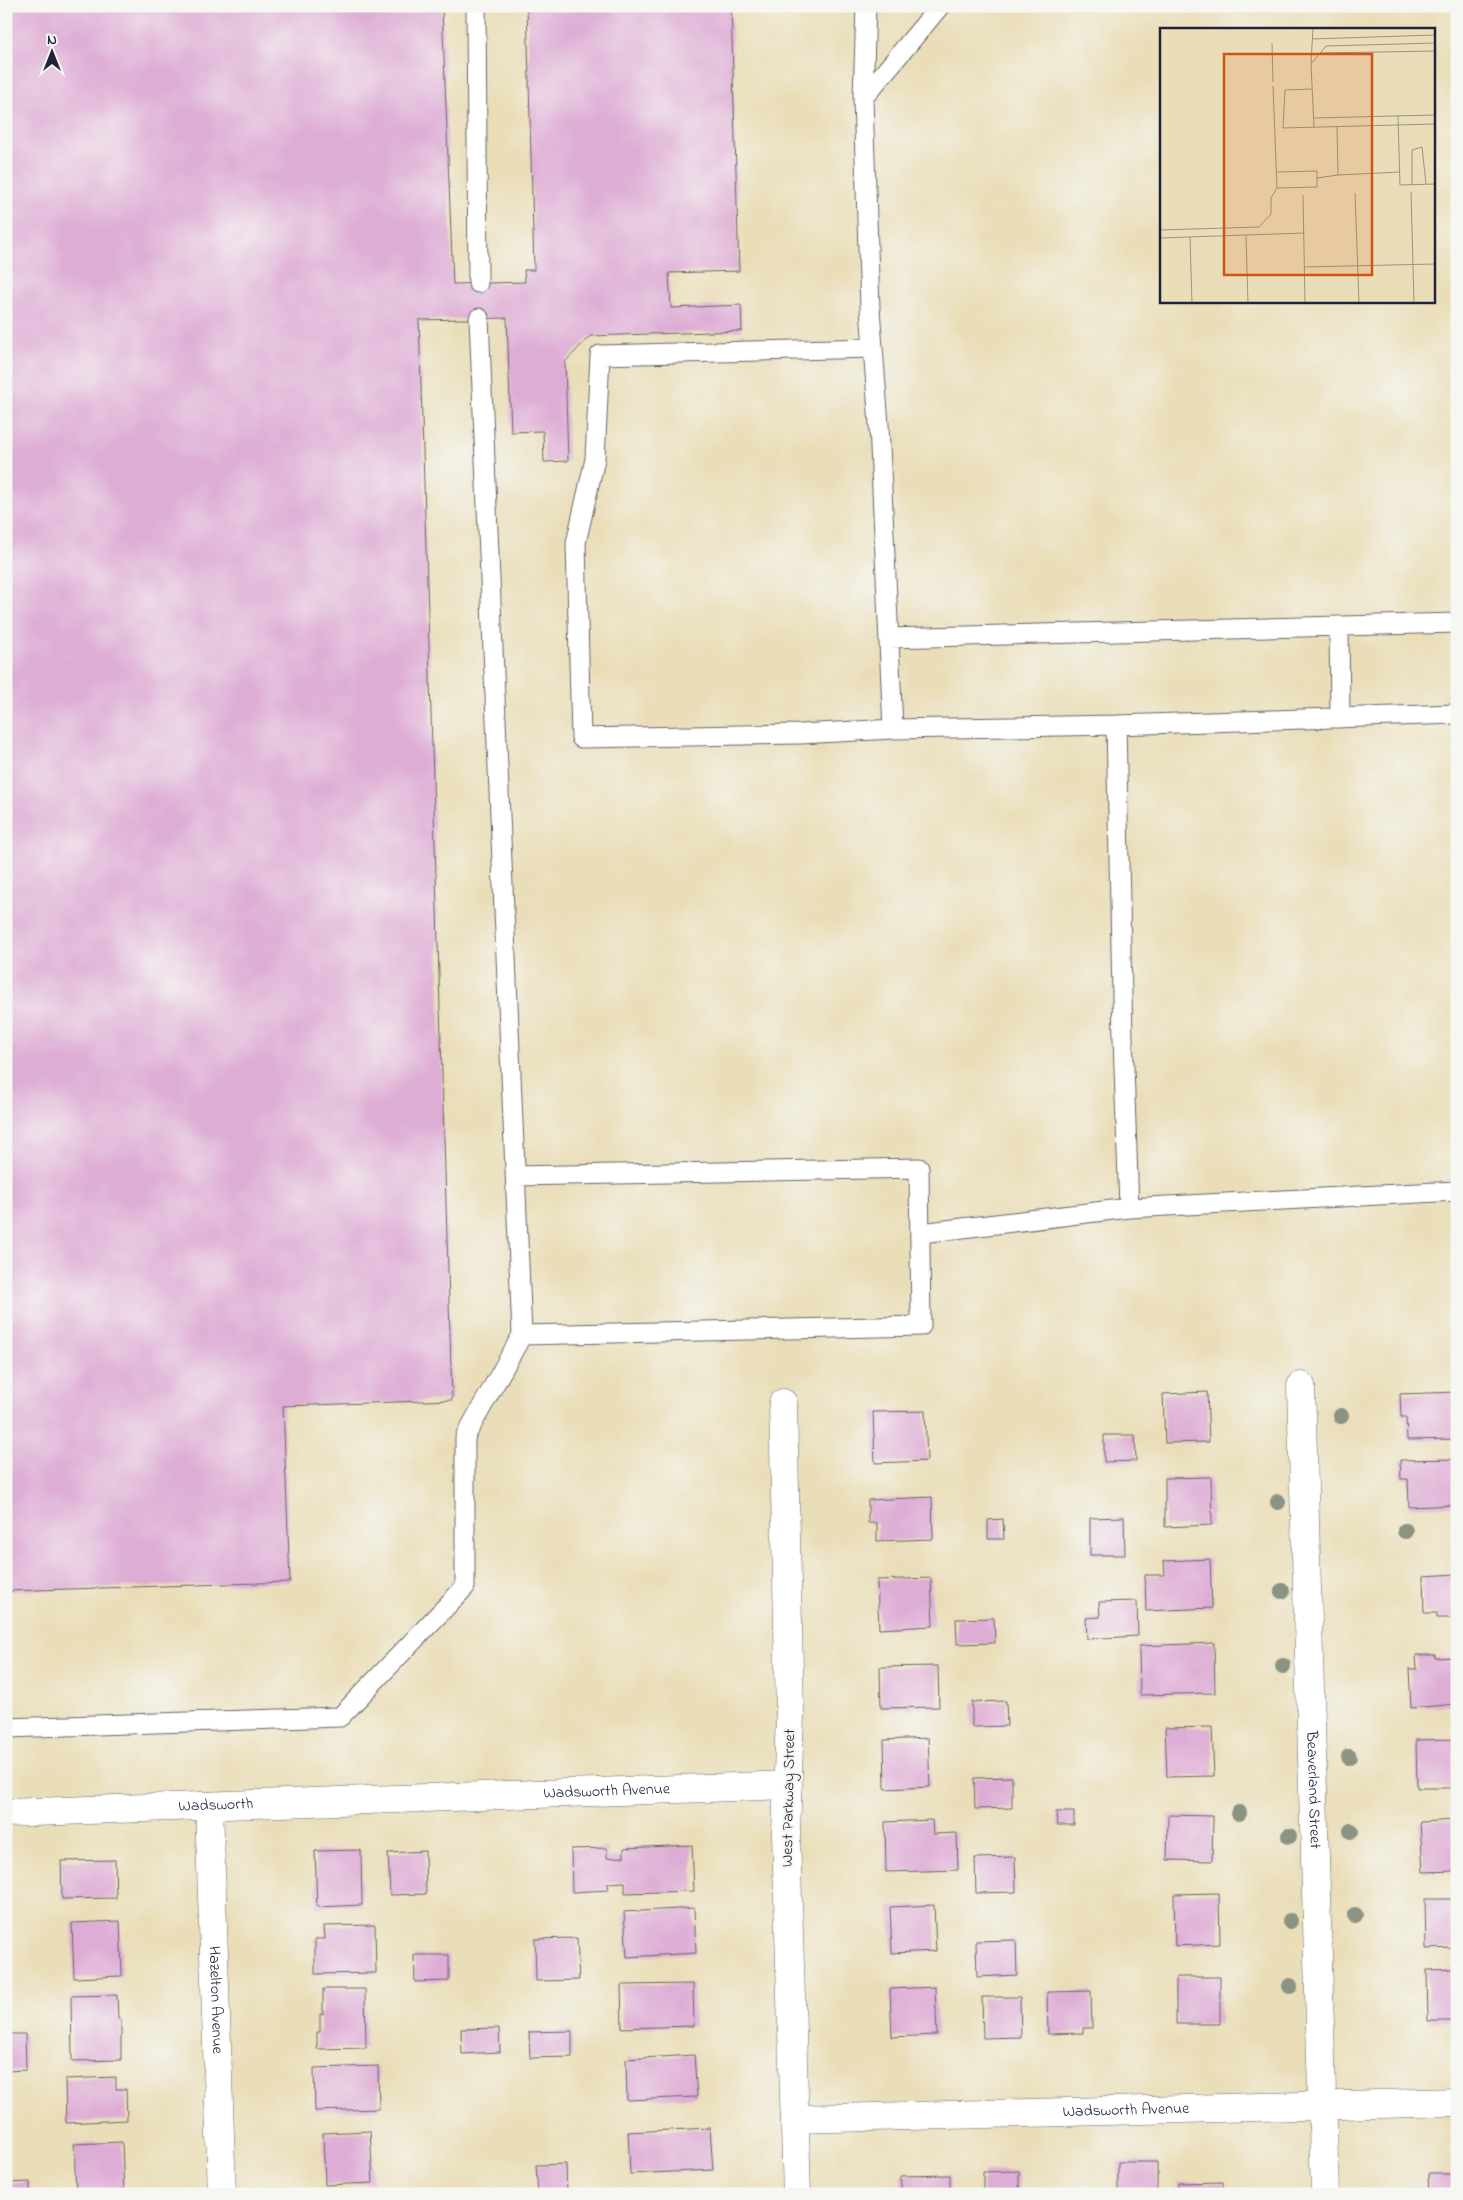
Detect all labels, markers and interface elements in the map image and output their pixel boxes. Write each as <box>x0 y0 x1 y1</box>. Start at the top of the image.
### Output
north arrow <box>28 28 78 78</box>
inset map <box>1160 28 1436 302</box>
text: N <box>47 30 57 51</box>
street label: West Parkway Street <box>776 1728 802 1867</box>
street label: Beaverland Street <box>1299 1729 1327 1850</box>
street label: Wadsworth Avenue <box>543 1777 671 1806</box>
street label: Wadsworth <box>178 1792 254 1819</box>
street label: Hazelton Avenue <box>202 1946 229 2055</box>
street label: Wadsworth Avenue <box>1062 2097 1190 2124</box>

